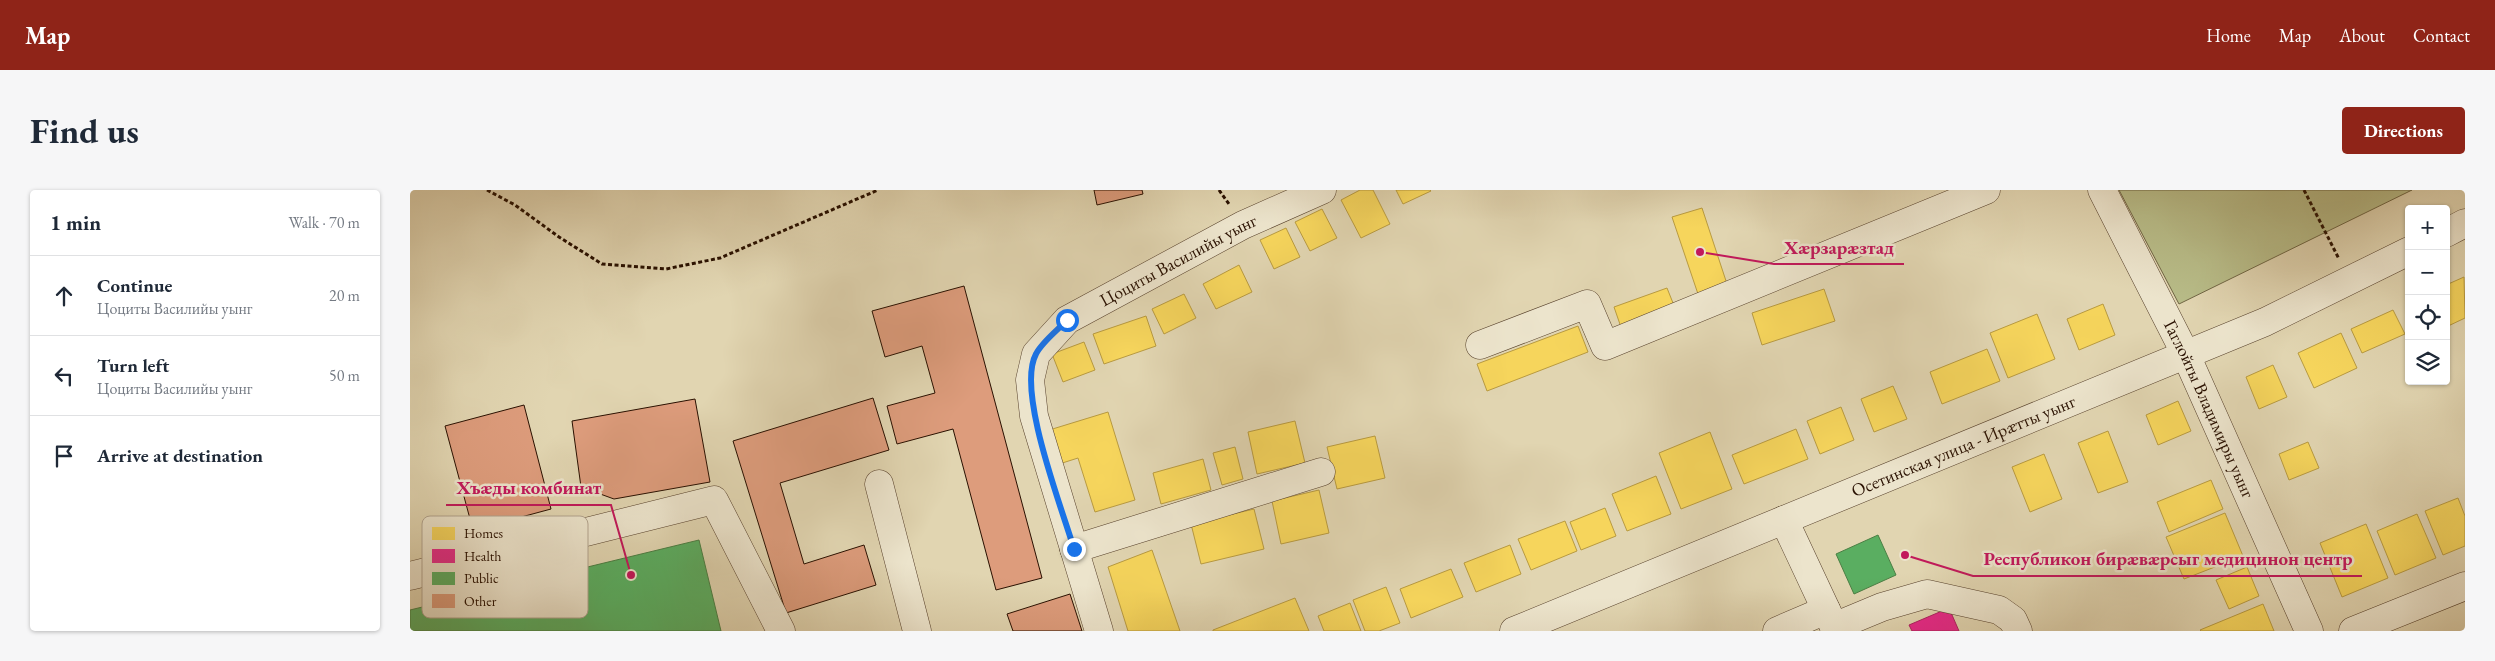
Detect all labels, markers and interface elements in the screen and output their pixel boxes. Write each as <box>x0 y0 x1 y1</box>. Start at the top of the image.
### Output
text: Map <box>25 20 70 51</box>
text: Home <box>2206 24 2251 47</box>
text: Map <box>2279 24 2311 47</box>
text: About <box>2339 24 2385 47</box>
text: Contact <box>2413 24 2470 47</box>
button: Directions <box>2342 107 2465 154</box>
text: Find us <box>30 108 139 153</box>
map controls <box>2405 205 2450 385</box>
button: + <box>2405 205 2450 250</box>
street label: Цоциты Василийы уынг <box>1096 208 1261 311</box>
text: 1 min <box>50 209 101 236</box>
text: Walk · 70 m <box>289 212 360 233</box>
callout: Хæрзарæзтад <box>1774 230 1904 264</box>
text: Хæрзарæзтад <box>1783 235 1894 260</box>
button: − <box>2405 250 2450 295</box>
text: Continue <box>97 273 172 298</box>
icon: ahead <box>50 282 78 310</box>
text: 20 m <box>329 285 360 306</box>
button: locate <box>2405 295 2450 340</box>
text: Цоциты Василийы уынг <box>97 298 252 319</box>
route start <box>1056 309 1079 332</box>
street label: Гаглойты Владимиры уынг <box>2159 316 2260 502</box>
button: layers <box>2405 340 2450 385</box>
text: Turn left <box>97 353 169 378</box>
icon: left <box>50 362 78 390</box>
text: 50 m <box>329 365 360 386</box>
text: Цоциты Василийы уынг <box>97 378 252 399</box>
street label: Осетинская улица - Ирæтты уынг <box>1848 389 2079 502</box>
icon: arrive <box>50 442 78 470</box>
text: Arrive at destination <box>97 443 263 468</box>
callout: Хъæды комбинат <box>446 471 611 505</box>
text: Хъæды комбинат <box>456 475 602 500</box>
legend <box>422 516 588 618</box>
text: Homes <box>464 524 504 542</box>
route end <box>1063 538 1086 561</box>
callout: Республикон бирæвæрсыг медицинон центр <box>1973 542 2362 576</box>
text: Республикон бирæвæрсыг медицинон центр <box>1983 546 2353 571</box>
text: Health <box>464 547 501 565</box>
text: Public <box>464 569 499 587</box>
text: Other <box>464 592 497 610</box>

